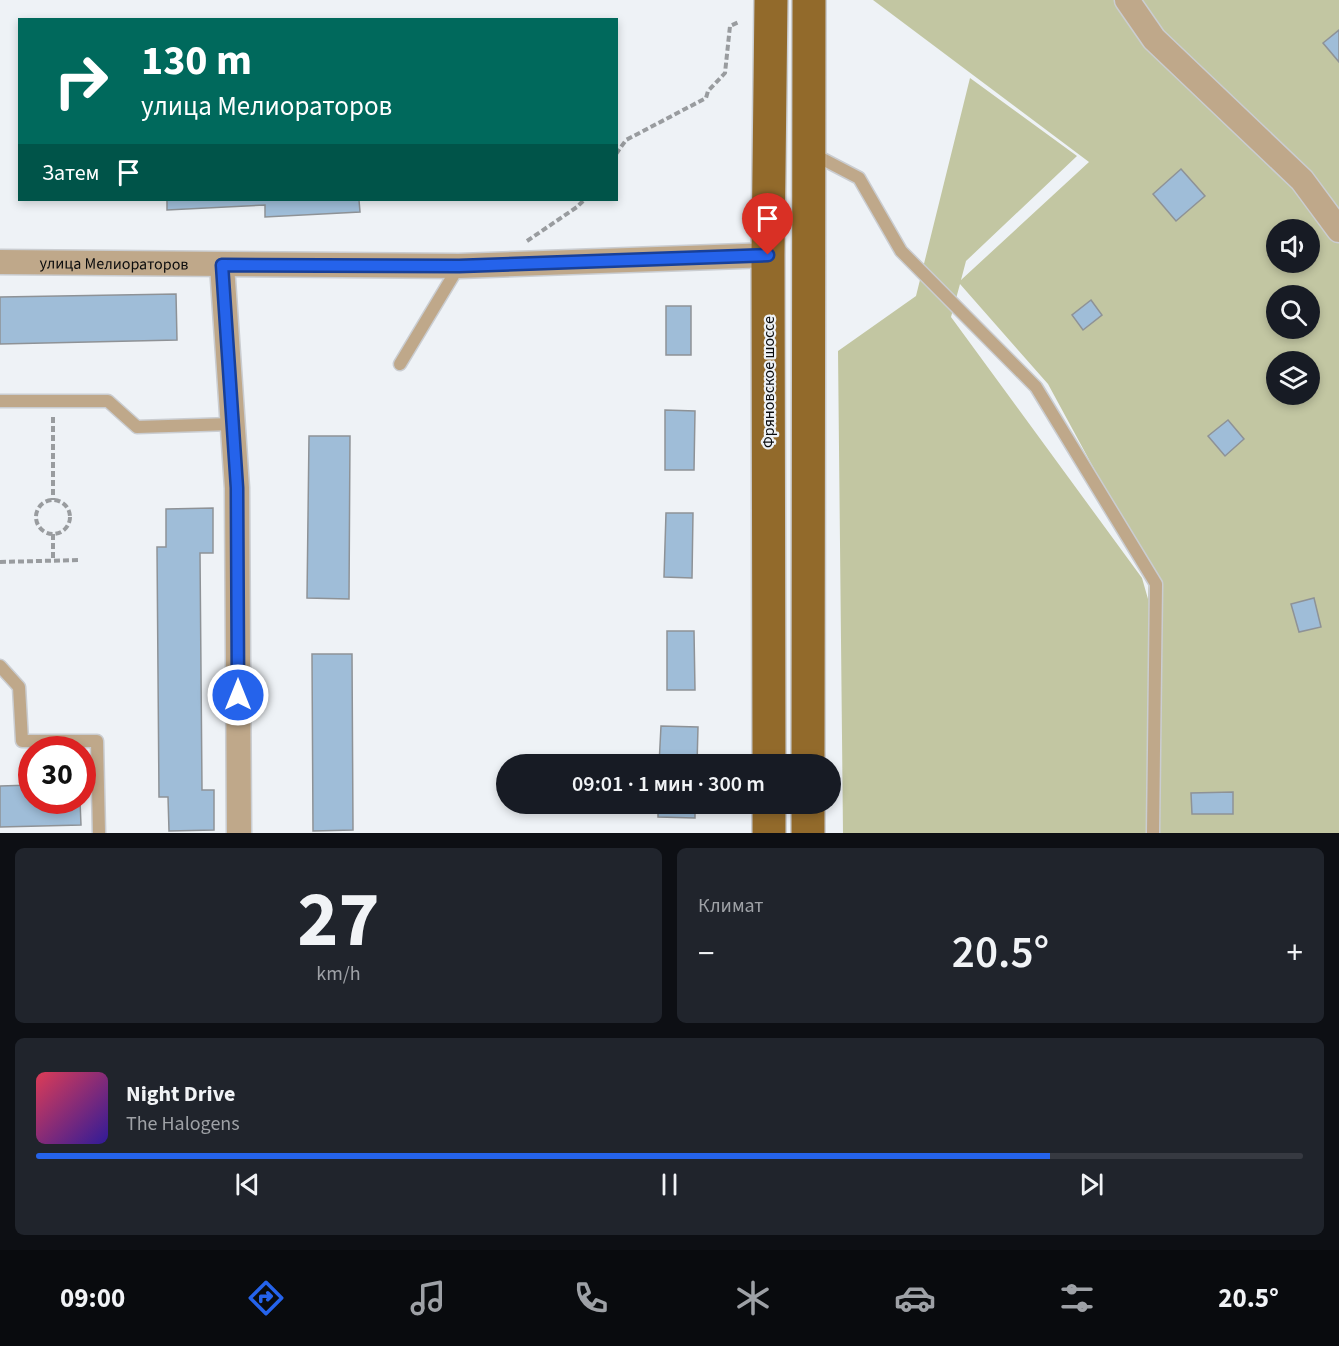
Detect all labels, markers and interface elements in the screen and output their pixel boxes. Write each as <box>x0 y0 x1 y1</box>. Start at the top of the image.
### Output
text: 130 m <box>141 31 252 91</box>
icon: right <box>42 42 120 120</box>
text: улица Мелиораторов <box>141 87 392 126</box>
icon: arrive <box>112 156 145 189</box>
text: Затем <box>42 157 100 189</box>
pin <box>742 193 793 255</box>
icon: arrive <box>751 202 784 235</box>
map controls <box>1266 219 1320 405</box>
button: sound <box>1266 219 1320 273</box>
street label: улица Мелиораторов <box>39 252 189 276</box>
button: search <box>1266 285 1320 339</box>
street label: Фряновское шоссе <box>758 316 780 448</box>
button: layers <box>1266 351 1320 405</box>
position arrow <box>206 663 270 727</box>
speed limit sign: 30 <box>18 736 96 814</box>
text: 09:01 · 1 мин · 300 m <box>572 768 765 800</box>
text: 27 <box>297 865 380 976</box>
text: Климат <box>698 892 764 920</box>
text: 20.5° <box>952 921 1049 985</box>
text: − <box>698 930 714 977</box>
text: + <box>1287 930 1303 977</box>
text: km/h <box>316 960 361 988</box>
text: Night Drive <box>126 1078 235 1110</box>
text: The Halogens <box>126 1110 240 1138</box>
icon: previous <box>231 1168 264 1201</box>
icon: pause <box>653 1168 686 1201</box>
icon: next <box>1075 1168 1108 1201</box>
icon: directions <box>245 1277 287 1319</box>
icon: music <box>407 1277 449 1319</box>
icon: phone <box>570 1277 612 1319</box>
icon: climate <box>732 1277 774 1319</box>
icon: car <box>894 1277 936 1319</box>
icon: filters <box>1056 1277 1098 1319</box>
text: 09:00 <box>60 1279 125 1318</box>
text: 20.5° <box>1218 1279 1279 1318</box>

